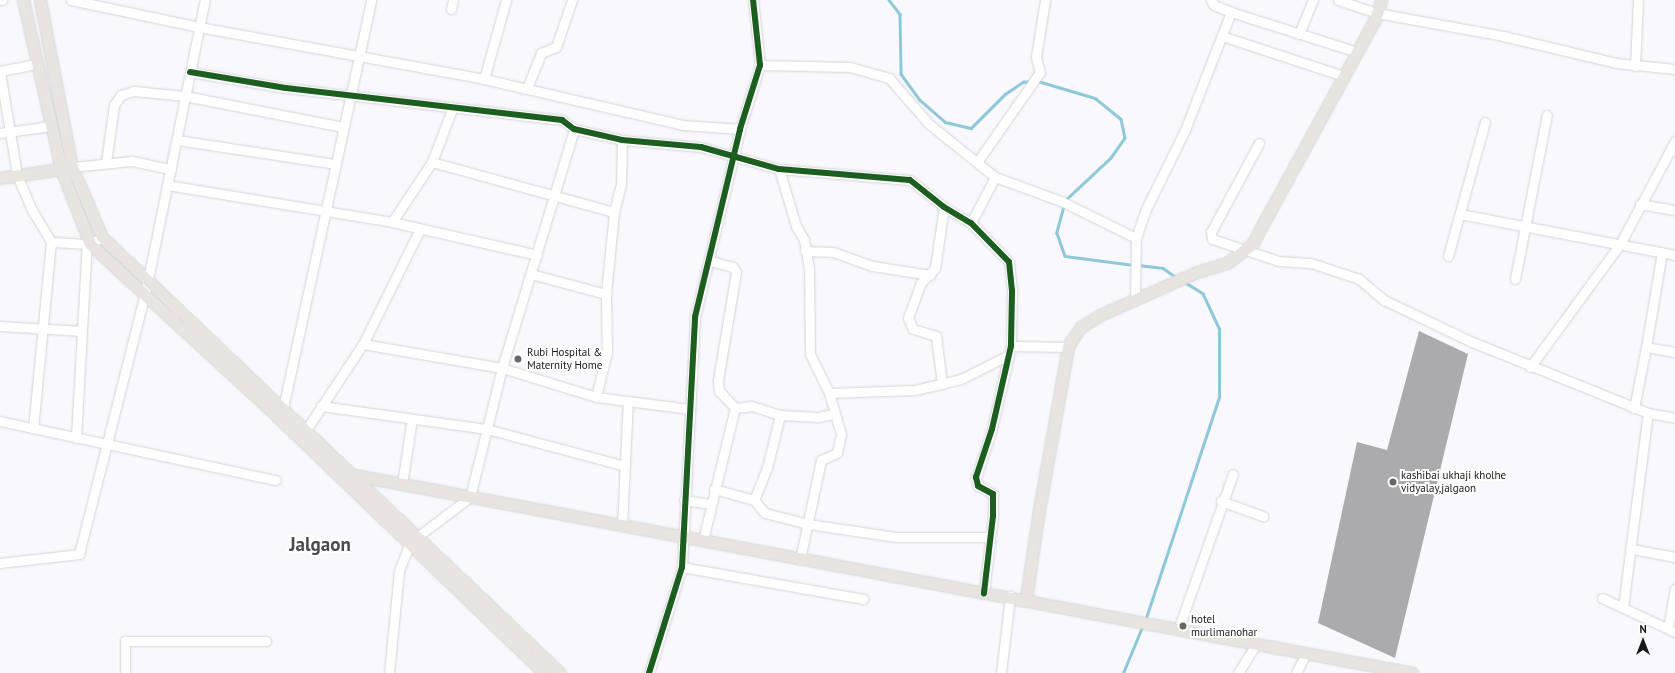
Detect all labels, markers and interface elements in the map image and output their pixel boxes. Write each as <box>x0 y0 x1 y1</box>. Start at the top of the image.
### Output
place label: Rubi Hospital & Maternity Home <box>527 346 603 372</box>
marker: Rubi Hospital & Maternity Home <box>512 353 524 365</box>
place label: kashibai ukhaji kholhe vidyalay,jalgaon <box>1401 469 1506 495</box>
marker: kashibai ukhaji kholhe vidyalay,jalgaon <box>1388 477 1398 487</box>
district label: Jalgaon <box>289 534 351 556</box>
place label: hotel murlimanohar <box>1191 613 1257 639</box>
marker: hotel murlimanohar <box>1178 621 1188 631</box>
north arrow <box>1623 621 1663 661</box>
text: N <box>1639 622 1647 636</box>

